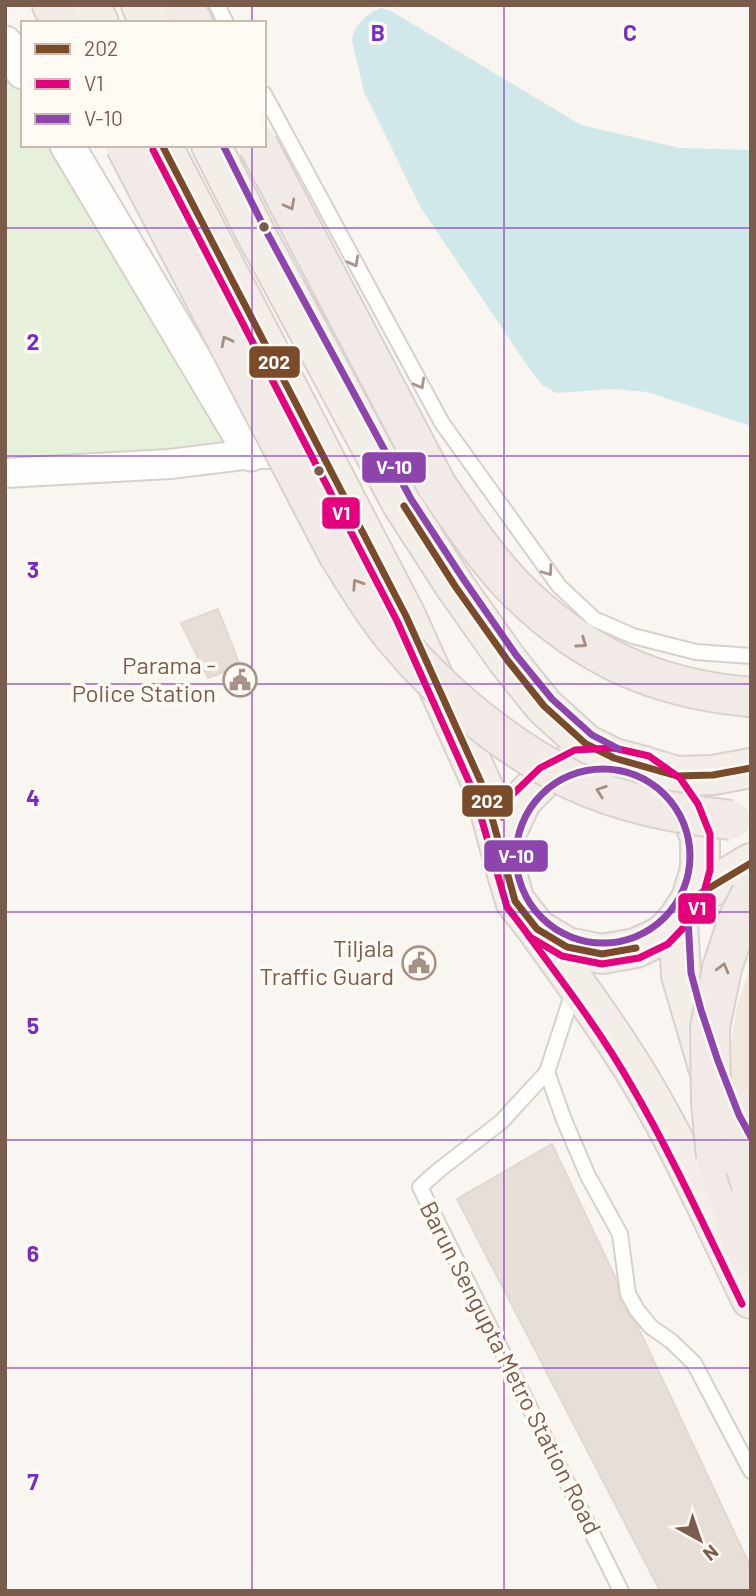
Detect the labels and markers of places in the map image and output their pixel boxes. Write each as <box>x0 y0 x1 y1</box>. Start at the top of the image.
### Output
unlabelled marker <box>257 220 271 234</box>
unlabelled marker <box>312 464 326 478</box>
place label: Parama - Police Station <box>72 650 216 707</box>
public building icon: Parama - Police Station <box>221 661 259 699</box>
place label: Tiljala Traffic Guard <box>259 933 394 990</box>
public building icon: Tiljala Traffic Guard <box>400 944 438 982</box>

